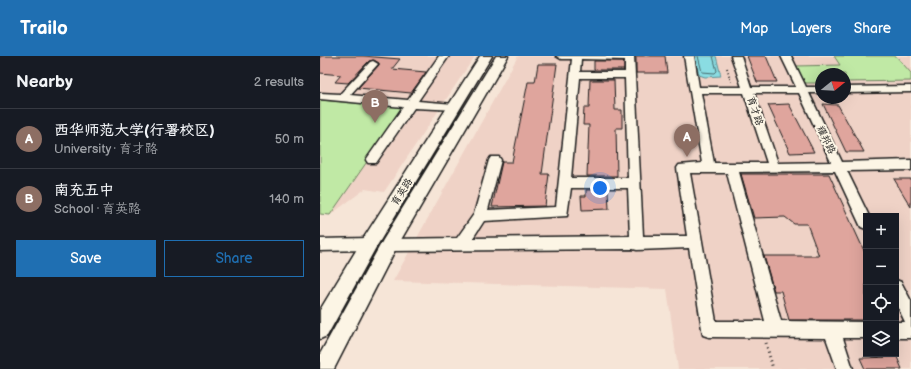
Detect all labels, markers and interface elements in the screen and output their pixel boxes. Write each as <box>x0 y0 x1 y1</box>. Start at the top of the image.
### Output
text: Trailo <box>20 17 68 40</box>
text: Map <box>740 20 768 37</box>
text: Layers <box>790 20 832 37</box>
text: Share <box>854 20 891 37</box>
north arrow <box>815 68 851 104</box>
text: Nearby <box>16 72 73 92</box>
text: 2 results <box>254 74 304 90</box>
pin: B <box>362 90 388 123</box>
street label: 育才路 <box>744 95 766 127</box>
text: 西华师范大学(行署校区) <box>54 121 215 140</box>
pin: A <box>674 124 700 157</box>
street label: 耀邦路 <box>814 124 838 156</box>
text: A <box>25 131 33 147</box>
text: 50 m <box>275 131 304 147</box>
text: University · 育才路 <box>54 141 158 157</box>
street label: 育英路 <box>389 176 415 208</box>
your location <box>590 178 610 198</box>
text: 南充五中 <box>54 181 114 200</box>
text: B <box>24 191 34 207</box>
text: 140 m <box>269 191 304 207</box>
text: School · 育英路 <box>54 201 141 217</box>
map controls <box>863 213 899 357</box>
button: + <box>863 213 899 249</box>
button: Save <box>16 240 156 277</box>
button: Share <box>164 240 304 277</box>
button: − <box>863 249 899 285</box>
button: locate <box>863 285 899 321</box>
button: layers <box>863 321 899 357</box>

